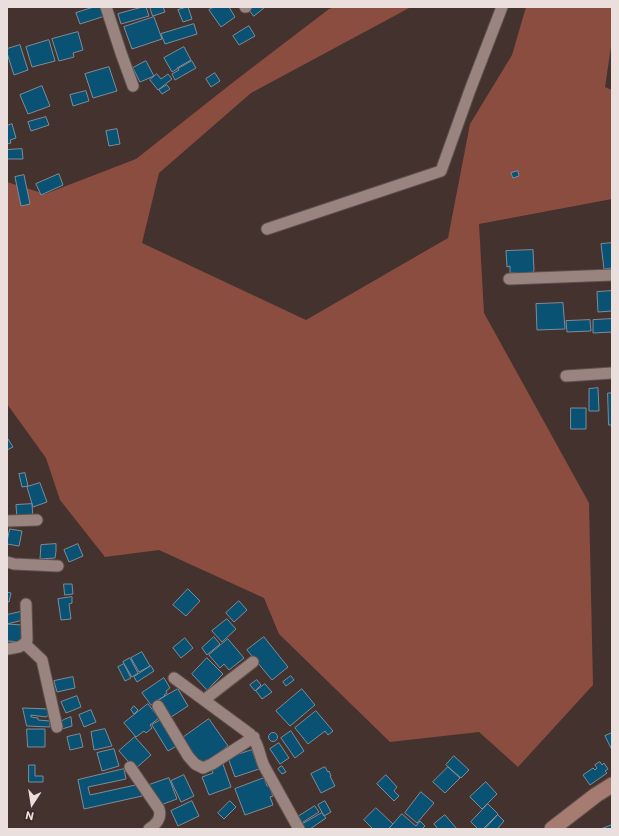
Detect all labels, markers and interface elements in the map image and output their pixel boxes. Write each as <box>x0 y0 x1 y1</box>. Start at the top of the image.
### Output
north arrow <box>12 784 52 824</box>
text: N <box>24 809 35 823</box>

